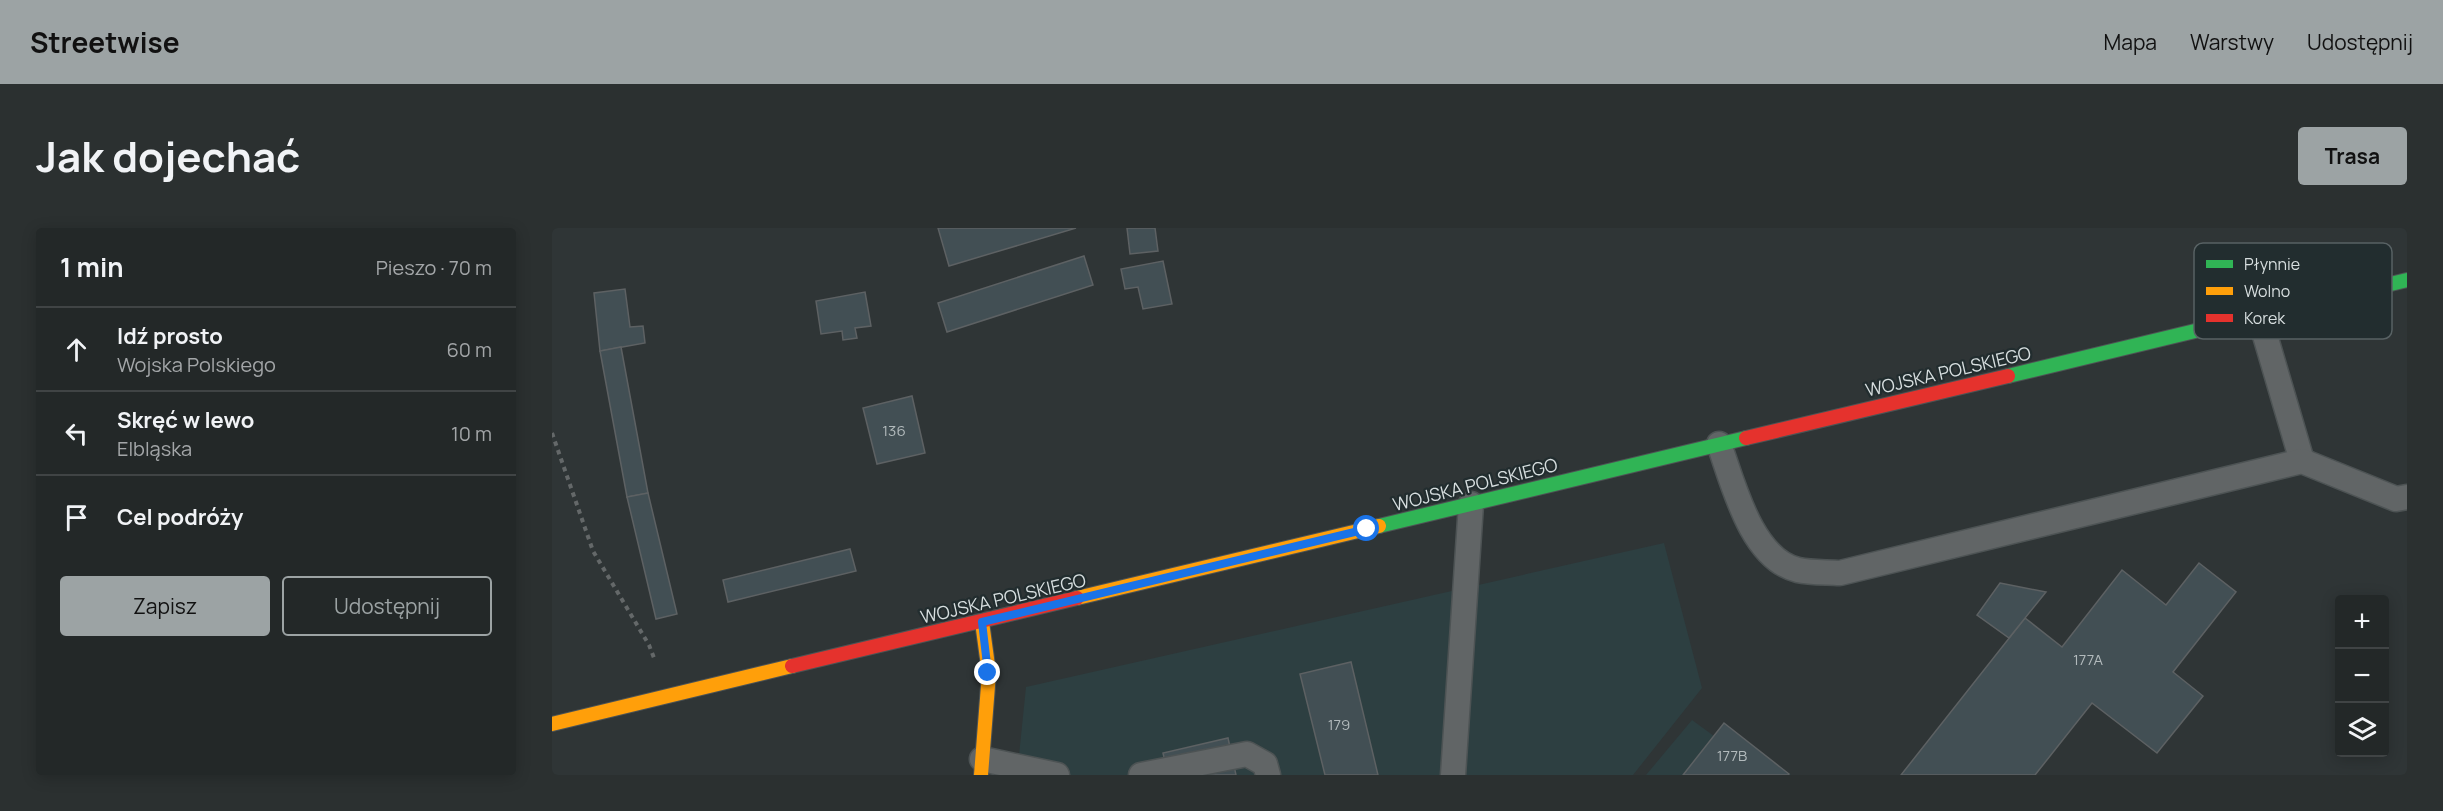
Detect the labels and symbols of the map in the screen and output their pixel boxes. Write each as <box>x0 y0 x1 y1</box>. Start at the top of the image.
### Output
legend <box>2194 243 2392 339</box>
text: Płynnie <box>2244 253 2300 275</box>
text: Wolno <box>2244 280 2290 302</box>
text: Korek <box>2244 307 2286 329</box>
street label: WOJSKA POLSKIEGO <box>1863 340 2033 402</box>
house number: 136 <box>882 420 906 441</box>
street label: WOJSKA POLSKIEGO <box>1390 452 1560 516</box>
route start <box>1353 515 1379 541</box>
street label: WOJSKA POLSKIEGO <box>918 567 1088 629</box>
house number: 177A <box>2073 649 2104 670</box>
route end <box>974 659 1000 685</box>
house number: 179 <box>1328 714 1350 735</box>
house number: 177B <box>1717 745 1747 766</box>

